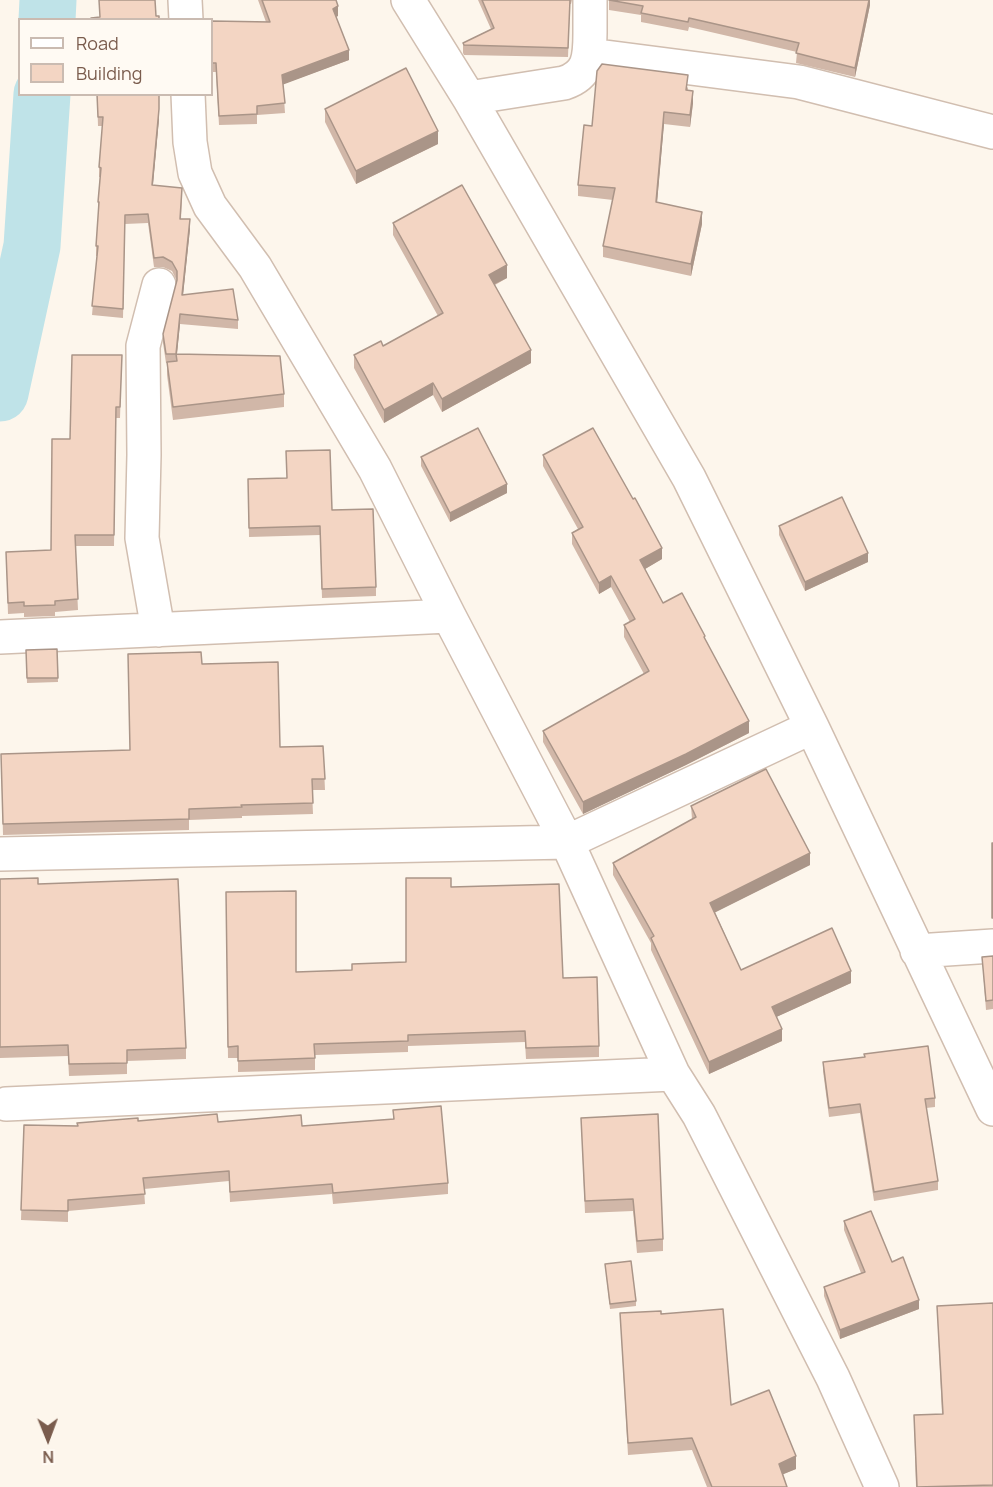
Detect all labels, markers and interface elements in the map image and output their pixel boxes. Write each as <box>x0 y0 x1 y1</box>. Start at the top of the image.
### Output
legend <box>18 18 213 96</box>
text: Road <box>76 31 119 55</box>
text: Building <box>76 61 142 85</box>
north arrow <box>18 1409 78 1469</box>
text: N <box>42 1446 54 1468</box>

